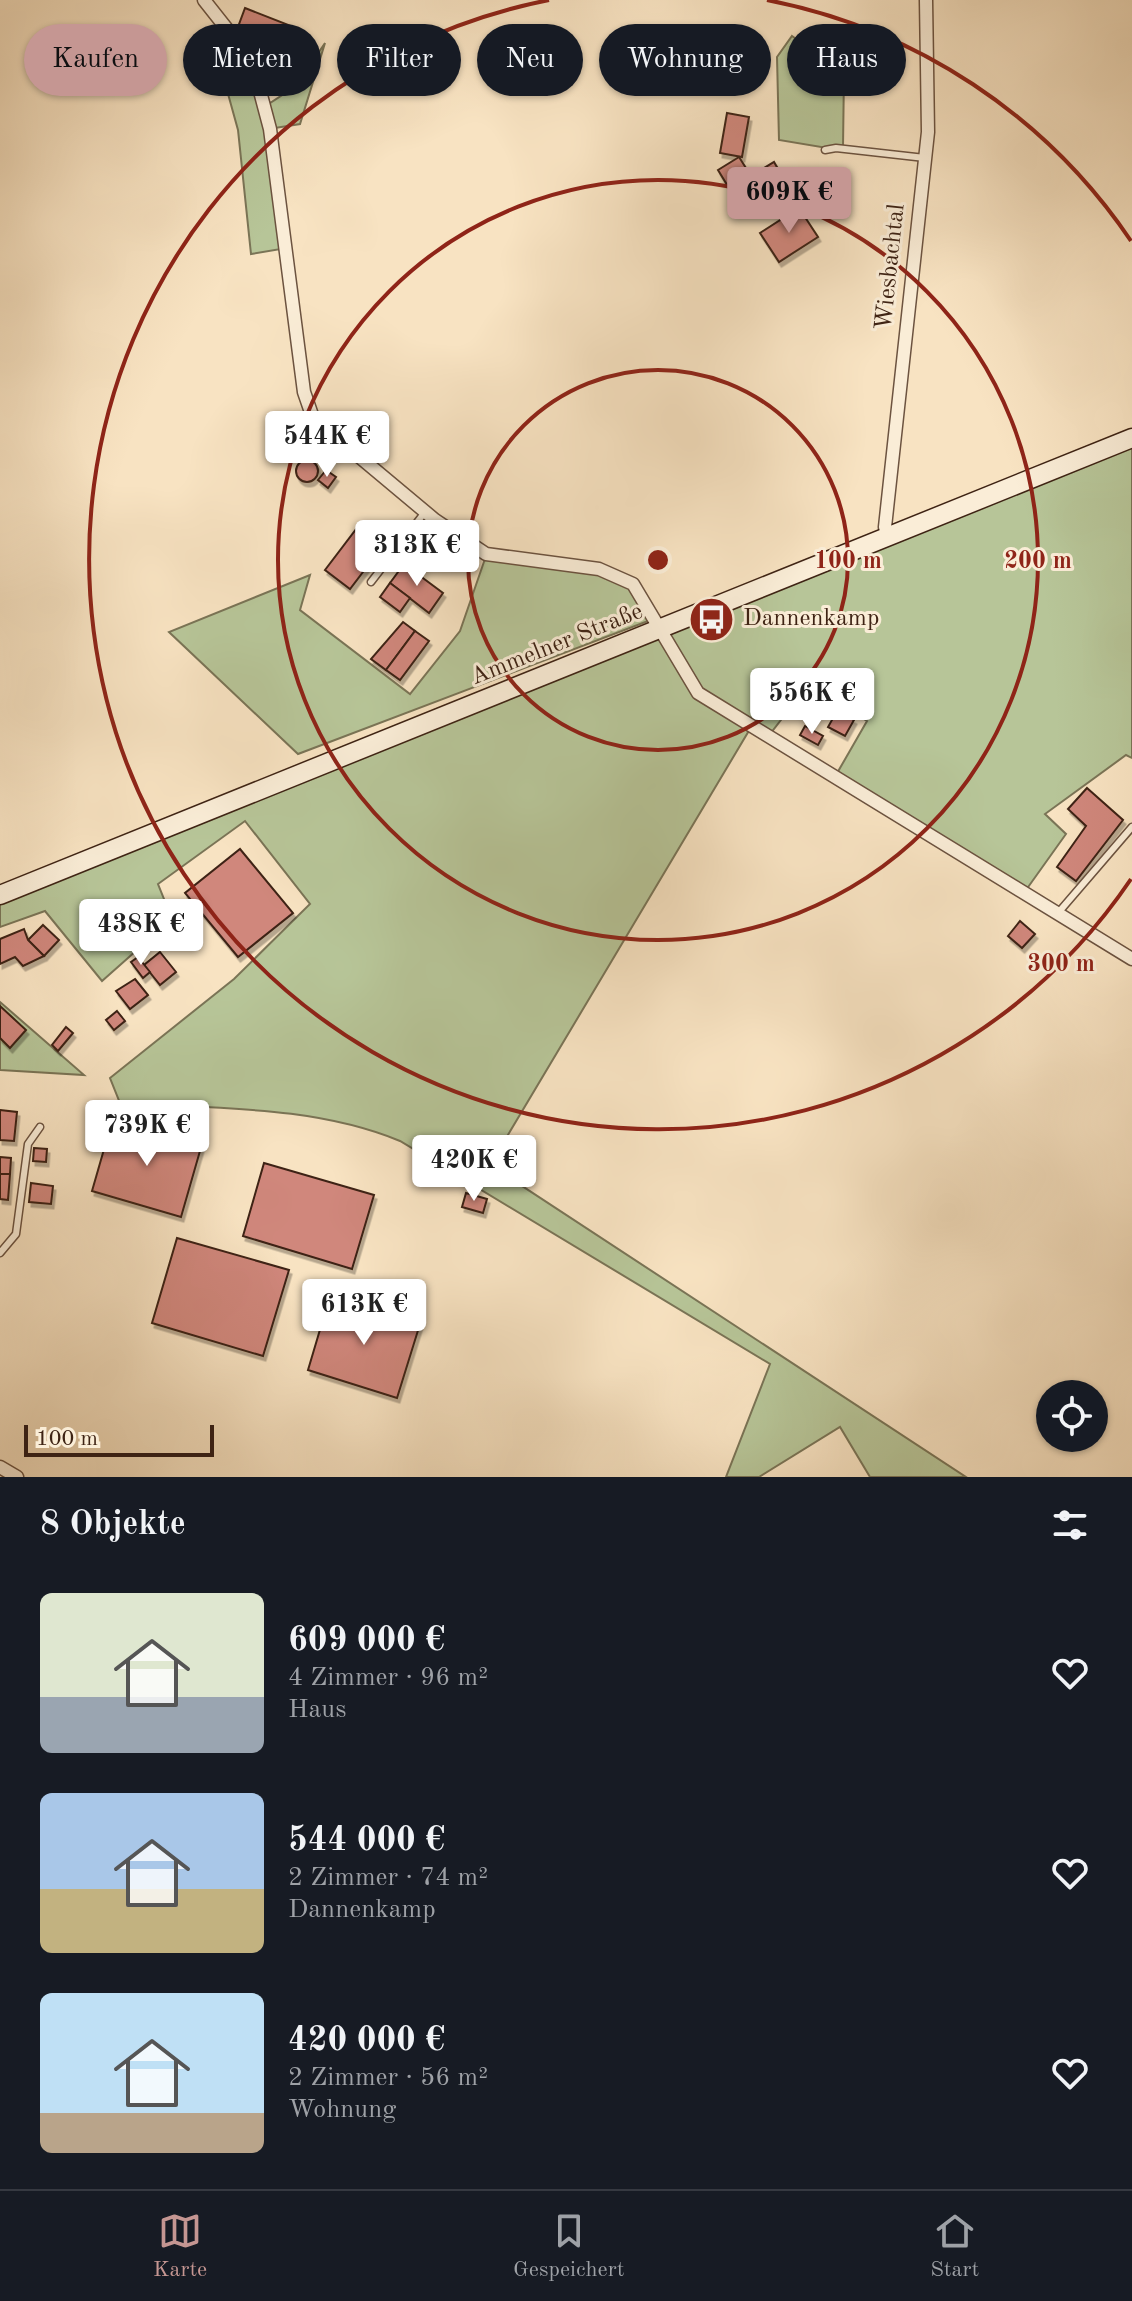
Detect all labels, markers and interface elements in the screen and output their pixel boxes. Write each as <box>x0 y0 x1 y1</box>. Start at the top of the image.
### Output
chip: Kaufen <box>24 24 167 96</box>
chip: Mieten <box>183 24 321 96</box>
chip: Filter <box>337 24 461 96</box>
chip: Neu <box>477 24 583 96</box>
chip: Wohnung <box>599 24 771 96</box>
chip: Haus <box>787 24 906 96</box>
pin: 609K € <box>724 167 854 235</box>
text: 609K € <box>745 180 833 206</box>
street label: Wiesbachtal <box>872 203 910 331</box>
pin: 544K € <box>262 411 392 479</box>
text: 544K € <box>283 424 371 450</box>
pin: 313K € <box>352 520 482 588</box>
text: 313K € <box>373 533 461 559</box>
centre of rings <box>644 546 672 574</box>
text: 100 m <box>814 550 882 574</box>
text: 200 m <box>1004 550 1072 574</box>
bus stop icon: Dannenkamp <box>688 595 736 643</box>
street label: Ammelner Straße <box>468 600 646 690</box>
place label: Dannenkamp <box>743 607 879 631</box>
pin: 556K € <box>747 668 877 736</box>
text: 556K € <box>768 681 856 707</box>
pin: 438K € <box>76 899 206 967</box>
text: 438K € <box>97 912 185 938</box>
text: 300 m <box>1027 953 1095 977</box>
pin: 739K € <box>82 1100 212 1168</box>
text: 739K € <box>103 1113 191 1139</box>
pin: 420K € <box>409 1135 539 1203</box>
text: 420K € <box>430 1148 518 1174</box>
pin: 613K € <box>299 1279 429 1347</box>
text: 613K € <box>320 1292 408 1318</box>
map controls <box>1036 1380 1108 1452</box>
button: locate <box>1036 1380 1108 1452</box>
scale bar <box>24 1421 214 1457</box>
text: 100 m <box>36 1428 98 1450</box>
icon: filters <box>1048 1503 1092 1547</box>
text: 8 Objekte <box>40 1508 186 1542</box>
text: 609 000 € <box>288 1624 445 1658</box>
icon: home <box>104 1625 200 1721</box>
icon: heart <box>1048 1651 1092 1695</box>
text: 4 Zimmer · 96 m² <box>288 1665 488 1691</box>
text: Haus <box>288 1697 347 1723</box>
text: 544 000 € <box>288 1824 445 1858</box>
icon: home <box>104 1825 200 1921</box>
icon: heart <box>1048 1851 1092 1895</box>
text: 2 Zimmer · 74 m² <box>288 1865 488 1891</box>
text: Dannenkamp <box>288 1897 436 1923</box>
text: 420 000 € <box>288 2024 445 2058</box>
icon: home <box>104 2025 200 2121</box>
icon: heart <box>1048 2051 1092 2095</box>
text: 2 Zimmer · 56 m² <box>288 2065 488 2091</box>
text: Wohnung <box>288 2097 396 2123</box>
tab: Karte <box>153 2209 207 2284</box>
tab: Gespeichert <box>513 2209 624 2284</box>
tab: Start <box>930 2209 979 2284</box>

